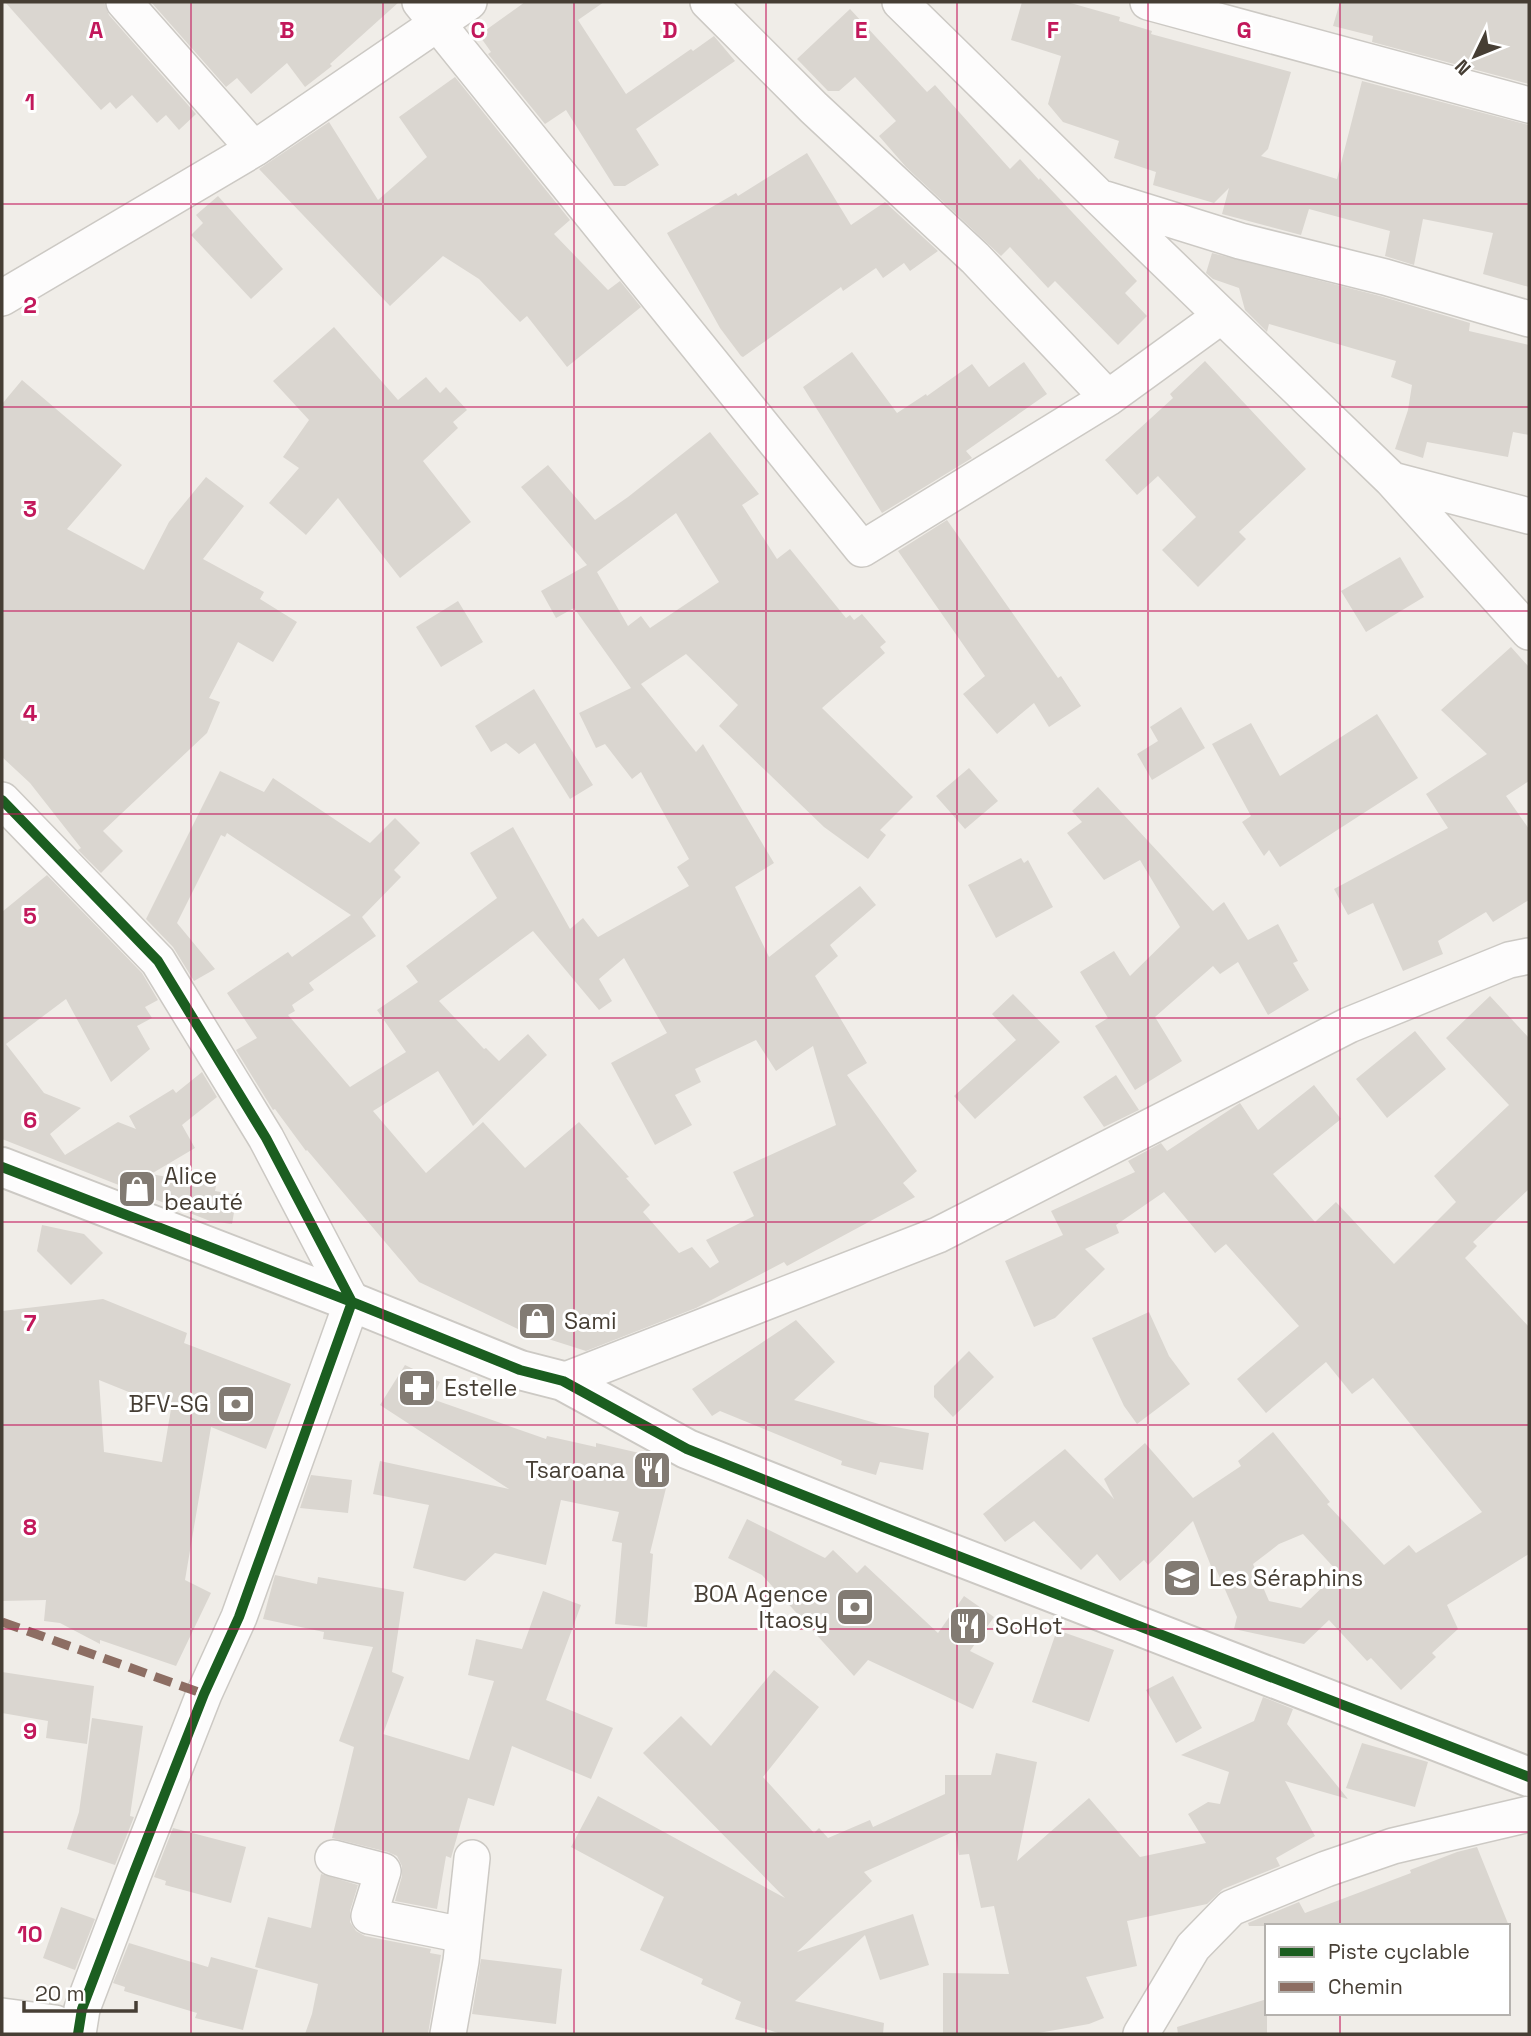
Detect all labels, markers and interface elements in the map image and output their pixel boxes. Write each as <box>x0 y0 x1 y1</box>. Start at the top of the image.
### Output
text: A <box>89 15 104 45</box>
text: B <box>279 15 295 45</box>
text: C <box>471 15 485 45</box>
text: D <box>662 15 678 45</box>
text: E <box>855 15 867 45</box>
text: F <box>1047 15 1059 45</box>
text: G <box>1236 15 1252 45</box>
north arrow <box>1440 21 1510 91</box>
text: N <box>1449 54 1476 80</box>
text: 1 <box>25 87 35 117</box>
text: 2 <box>23 290 37 320</box>
text: 3 <box>23 494 37 524</box>
text: 4 <box>23 698 38 728</box>
text: 5 <box>23 901 37 931</box>
text: 6 <box>23 1105 37 1135</box>
place label: Alice beauté <box>164 1161 243 1217</box>
shop icon: Alice beauté <box>116 1168 158 1210</box>
shop icon: Sami <box>516 1300 558 1342</box>
place label: Sami <box>564 1306 617 1336</box>
text: 7 <box>24 1308 37 1338</box>
pharmacy icon: Estelle <box>396 1367 438 1409</box>
place label: Estelle <box>444 1373 517 1403</box>
bank icon: BFV-SG <box>215 1383 257 1425</box>
place label: BFV-SG <box>129 1389 209 1419</box>
restaurant icon: Tsaroana <box>631 1449 673 1491</box>
place label: Tsaroana <box>525 1455 625 1485</box>
text: 8 <box>23 1512 37 1542</box>
school or university icon: Les Séraphins <box>1161 1557 1203 1599</box>
place label: Les Séraphins <box>1209 1563 1363 1593</box>
place label: BOA Agence Itaosy <box>694 1579 828 1635</box>
bank icon: BOA Agence Itaosy <box>834 1586 876 1628</box>
restaurant icon: SoHot <box>947 1605 989 1647</box>
place label: SoHot <box>995 1611 1063 1641</box>
text: 9 <box>23 1716 37 1746</box>
text: 10 <box>17 1919 43 1949</box>
legend <box>1265 1924 1510 2015</box>
text: Piste cyclable <box>1328 1938 1470 1965</box>
scale bar <box>24 1969 136 2013</box>
text: Chemin <box>1328 1973 1403 2000</box>
text: 20 m <box>35 1980 85 2007</box>

